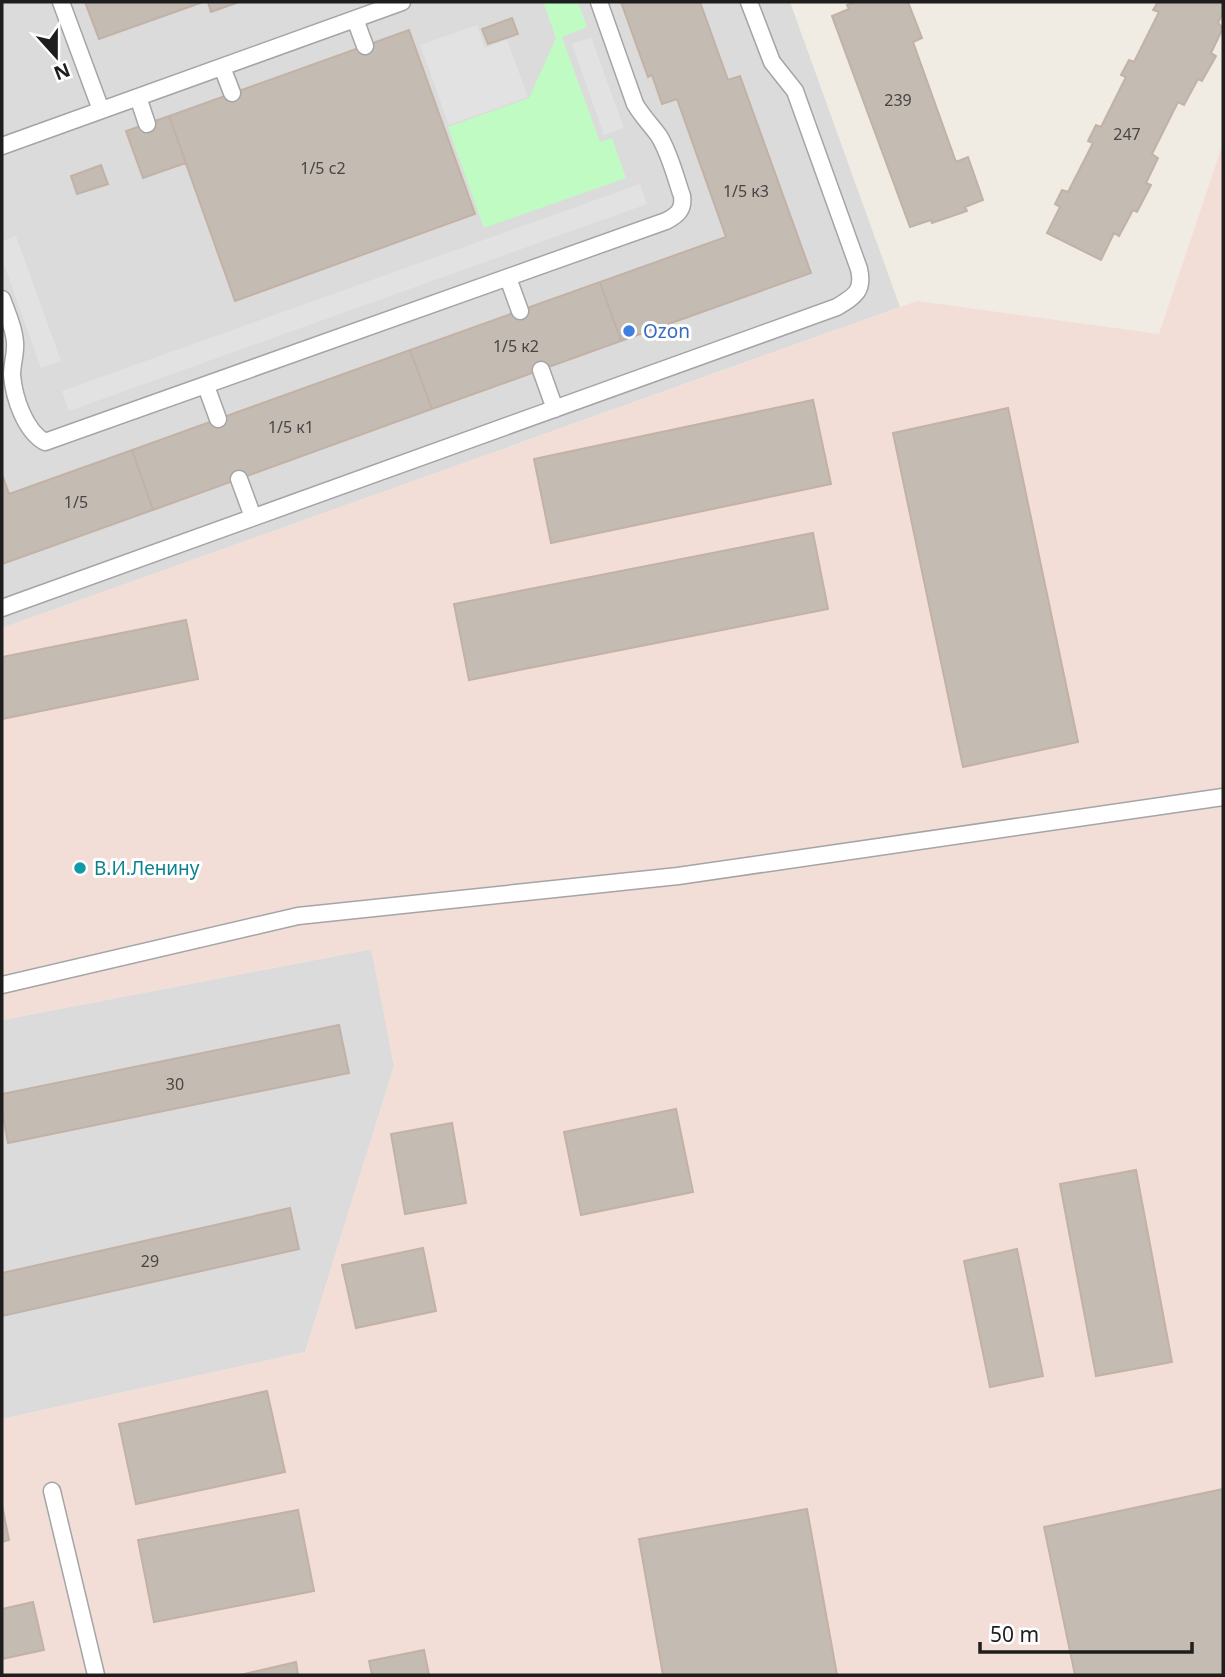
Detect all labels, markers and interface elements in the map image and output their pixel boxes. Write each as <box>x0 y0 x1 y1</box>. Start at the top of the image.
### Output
north arrow <box>21 21 91 91</box>
text: N <box>50 57 74 87</box>
house number: 239 <box>884 89 912 111</box>
house number: 247 <box>1113 123 1141 145</box>
house number: 1/5 с2 <box>300 157 346 179</box>
house number: 1/5 к3 <box>723 180 769 202</box>
place label: Ozon <box>643 318 690 344</box>
marker: Ozon <box>621 323 637 339</box>
house number: 1/5 к2 <box>493 335 539 357</box>
house number: 1/5 к1 <box>268 416 314 438</box>
house number: 1/5 <box>64 491 88 513</box>
place label: В.И.Ленину <box>94 855 200 881</box>
marker: В.И.Ленину <box>72 860 88 876</box>
house number: 30 <box>166 1073 184 1095</box>
house number: 29 <box>141 1250 159 1272</box>
scale bar <box>980 1610 1192 1654</box>
text: 50 m <box>990 1620 1039 1648</box>

